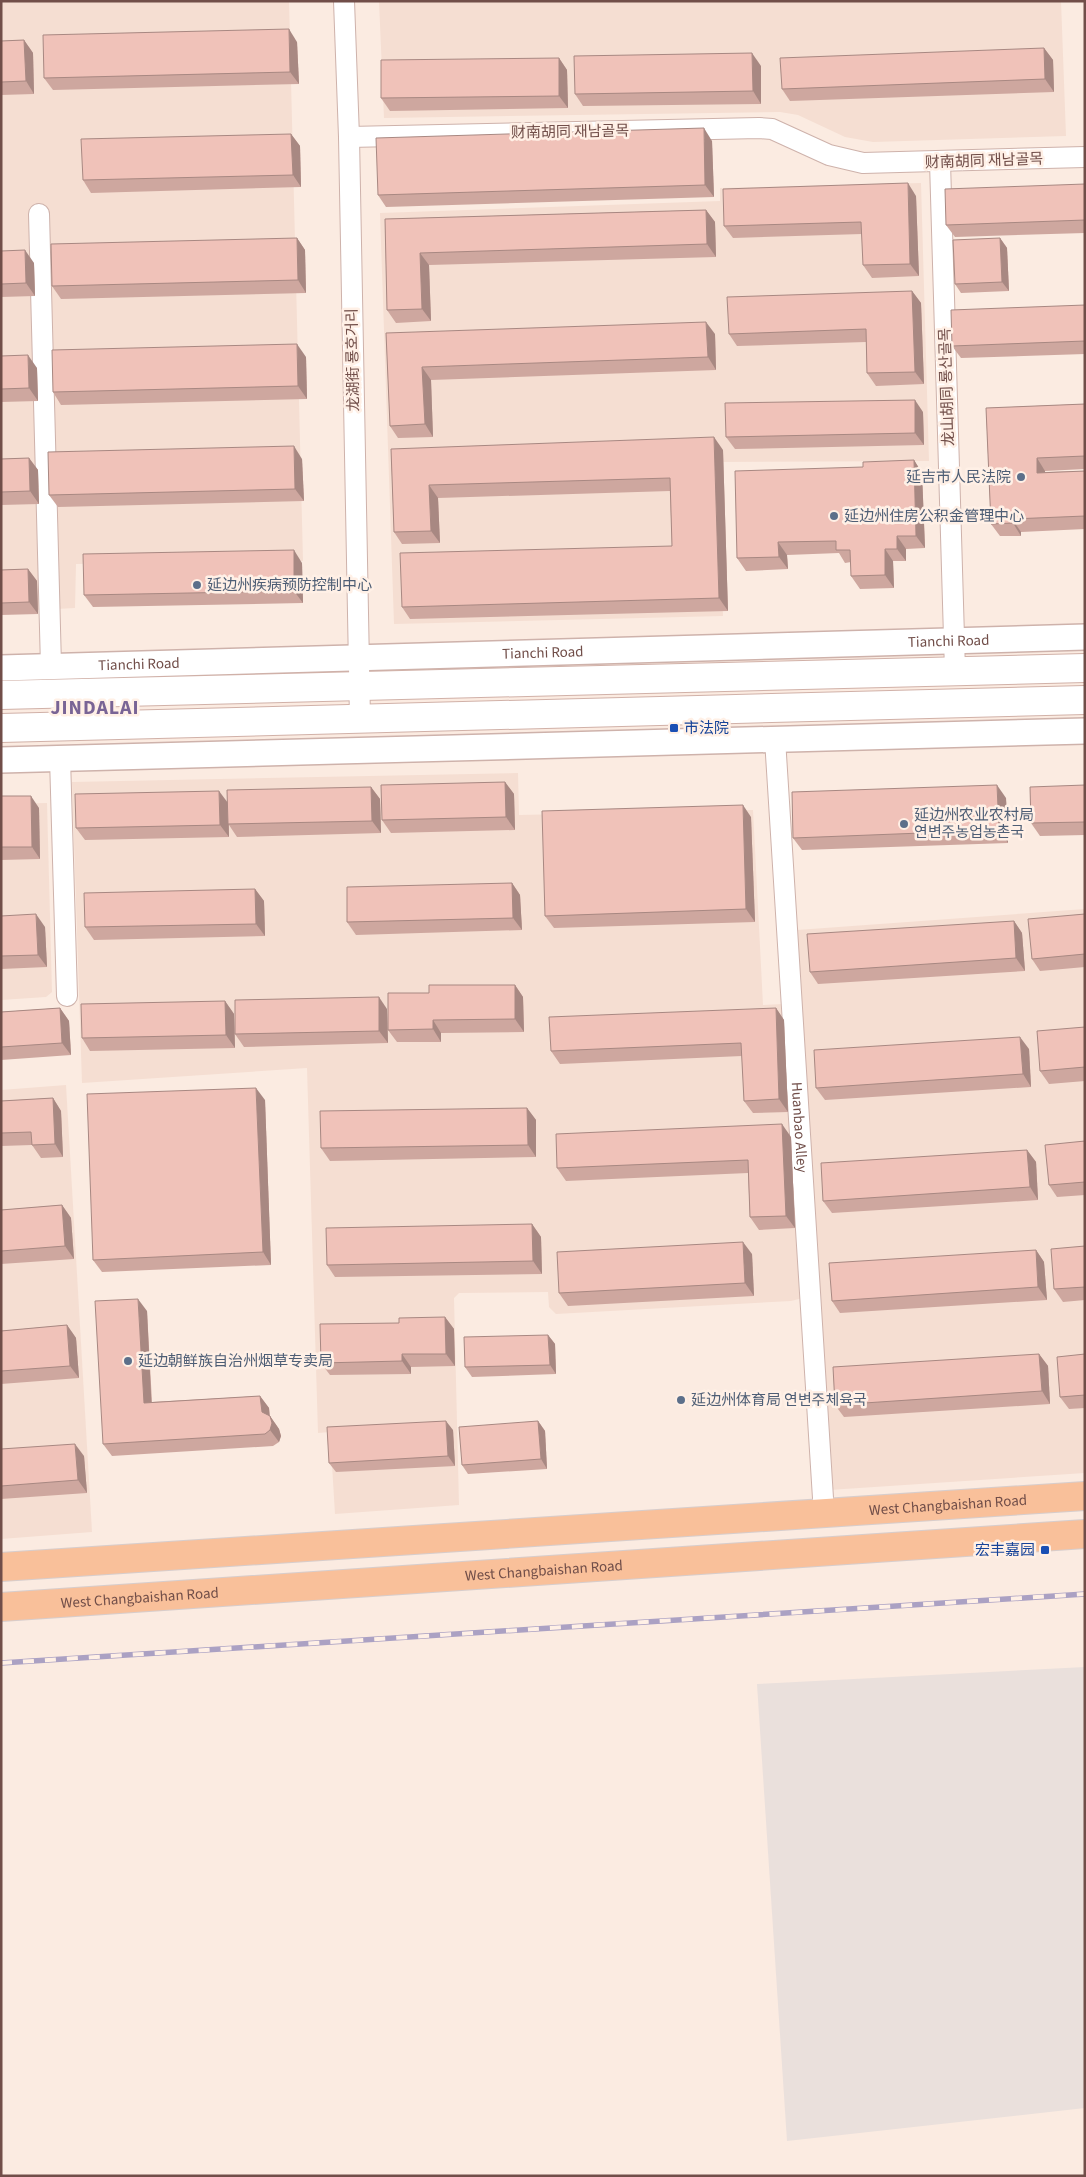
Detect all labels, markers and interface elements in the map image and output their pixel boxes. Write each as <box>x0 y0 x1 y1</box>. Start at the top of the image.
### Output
street label: 财南胡同 재남골목 <box>511 120 629 144</box>
street label: 财南胡同 재남골목 <box>925 148 1043 174</box>
street label: 龙湖街 룡호거리 <box>342 308 364 412</box>
street label: 龙山胡同 룡산골목 <box>934 328 960 446</box>
place label: 延吉市人民法院 <box>906 467 1011 488</box>
marker: 延吉市人民法院 <box>1015 471 1027 483</box>
place label: 延边州住房公积金管理中心 <box>844 506 1024 527</box>
marker: 延边州住房公积金管理中心 <box>828 510 840 522</box>
place label: 延边州疾病预防控制中心 <box>207 575 372 596</box>
marker: 延边州疾病预防控制中心 <box>191 579 203 591</box>
street label: Tianchi Road <box>908 629 990 653</box>
street label: Tianchi Road <box>502 641 584 664</box>
street label: Tianchi Road <box>98 652 180 676</box>
district label: JINDALAI <box>50 694 140 722</box>
place label: 市法院 <box>684 718 729 739</box>
marker: 市法院 <box>668 722 680 734</box>
place label: 延边州农业农村局 연변주농업농촌국 <box>914 805 1034 843</box>
marker: 延边州农业农村局 연변주농업농촌국 <box>898 818 910 830</box>
street label: Huanbao Alley <box>786 1081 813 1173</box>
place label: 延边朝鲜族自治州烟草专卖局 <box>138 1351 333 1372</box>
marker: 延边朝鲜族自治州烟草专卖局 <box>122 1355 134 1367</box>
place label: 延边州体育局 연변주체육국 <box>691 1390 867 1411</box>
marker: 延边州体育局 연변주체육국 <box>675 1394 687 1406</box>
street label: West Changbaishan Road <box>868 1489 1028 1521</box>
place label: 宏丰嘉园 <box>975 1540 1035 1561</box>
marker: 宏丰嘉园 <box>1039 1544 1051 1556</box>
street label: West Changbaishan Road <box>464 1555 623 1586</box>
street label: West Changbaishan Road <box>60 1582 219 1613</box>

